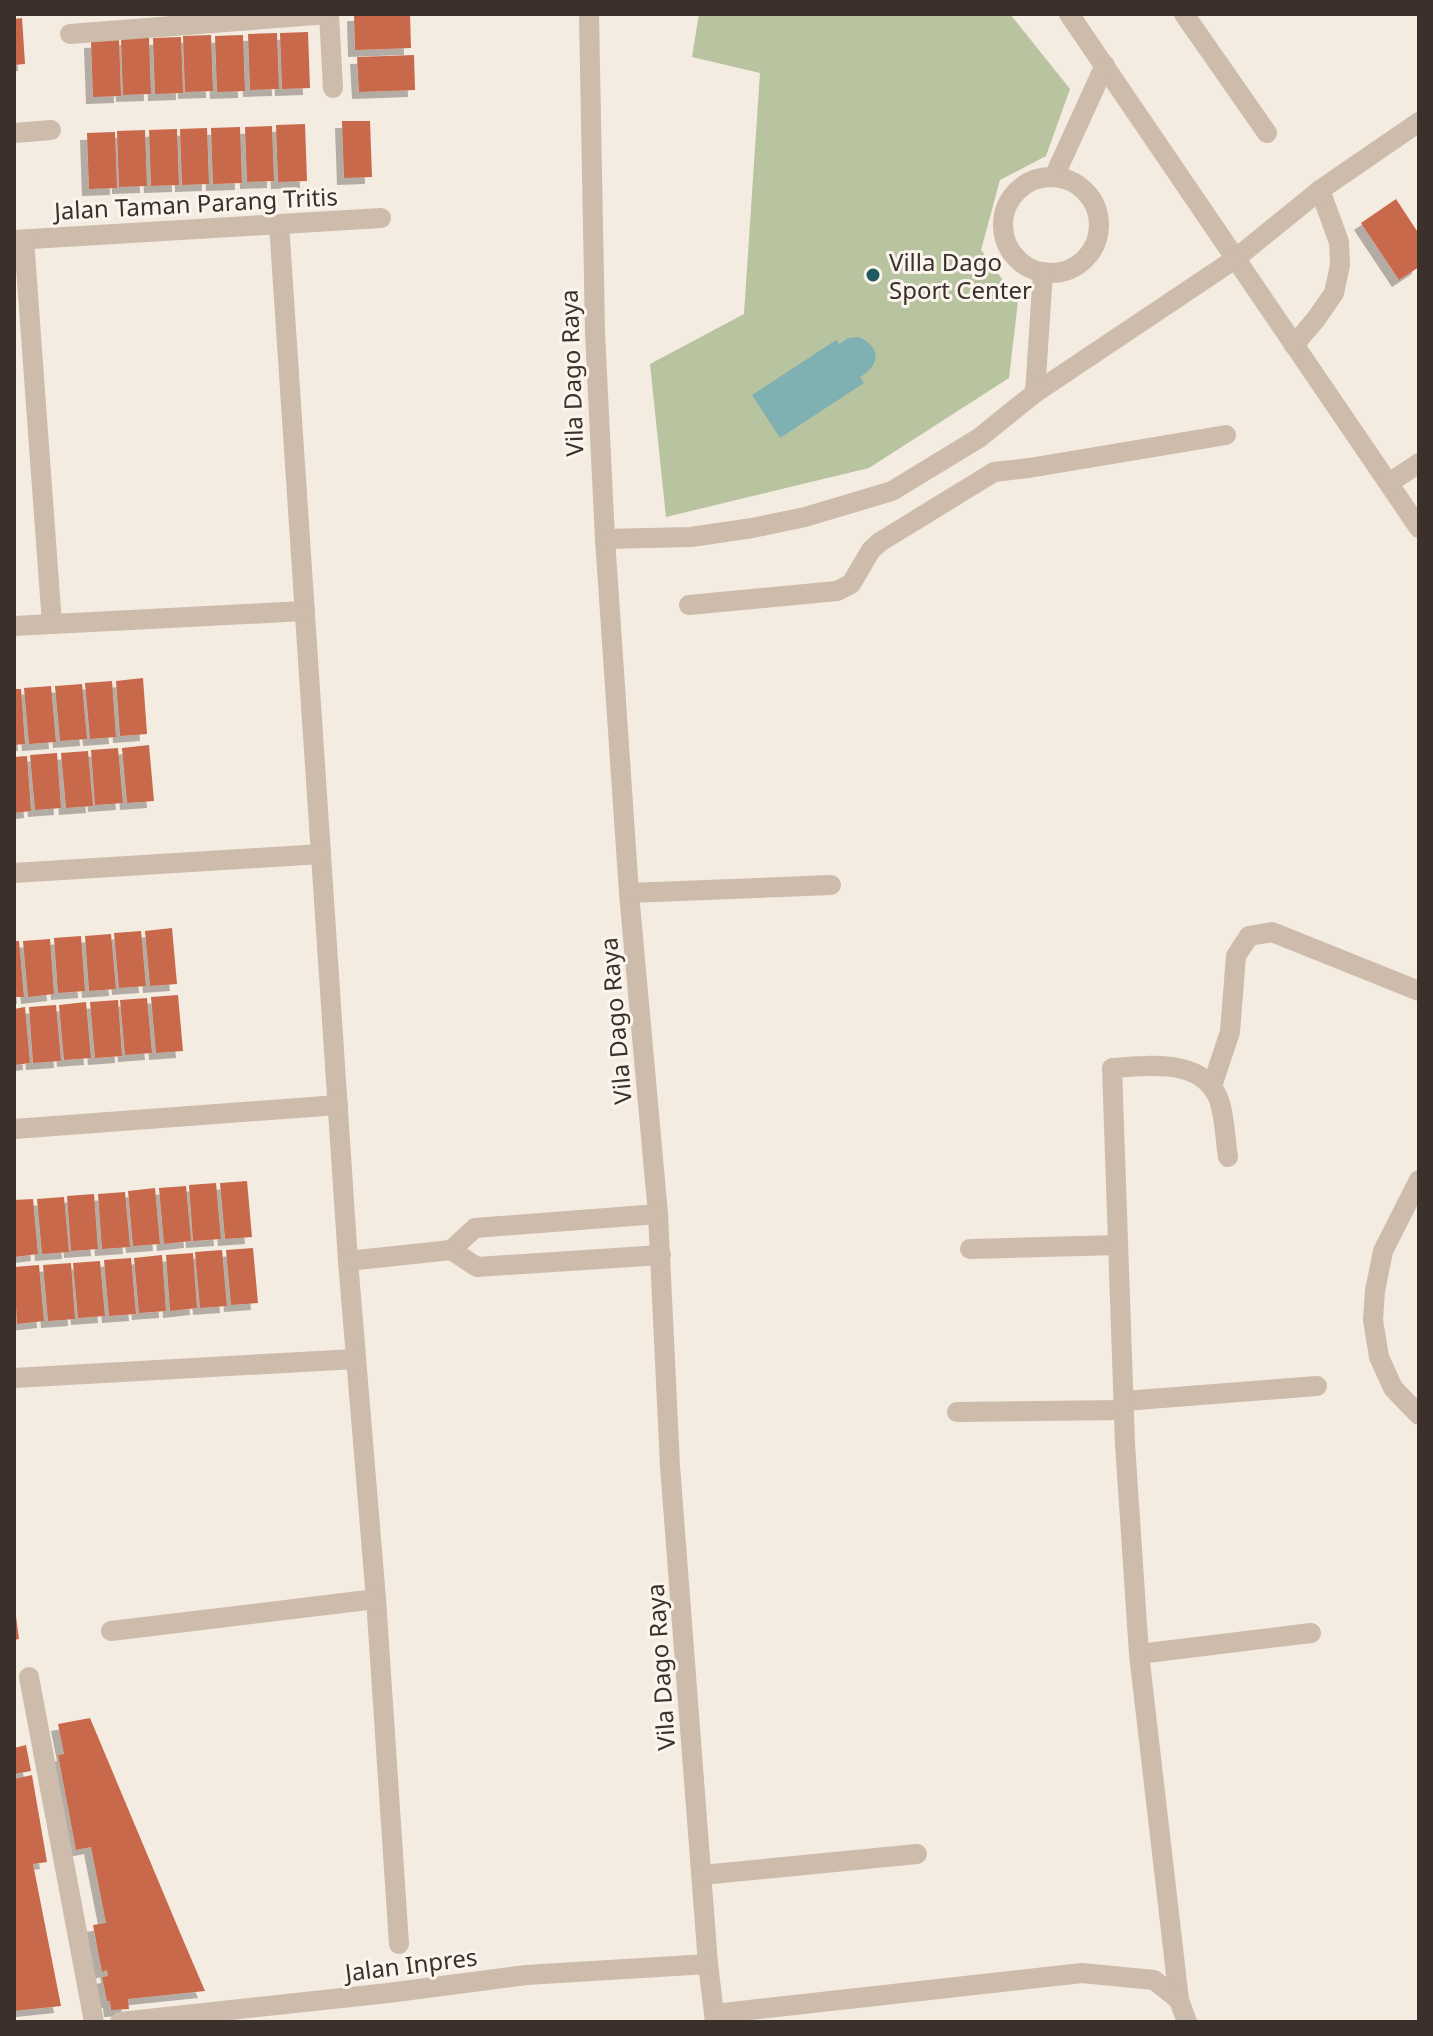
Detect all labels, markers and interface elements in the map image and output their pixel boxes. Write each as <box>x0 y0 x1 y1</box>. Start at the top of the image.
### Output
street label: Jalan Taman Parang Tritis <box>51 179 339 227</box>
place label: Villa Dago Sport Center <box>889 245 1032 306</box>
marker: Villa Dago Sport Center <box>864 266 882 284</box>
street label: Vila Dago Raya <box>552 289 590 457</box>
street label: Vila Dago Raya <box>591 936 639 1106</box>
street label: Vila Dago Raya <box>638 1583 682 1751</box>
street label: Jalan Inpres <box>341 1940 479 1989</box>

